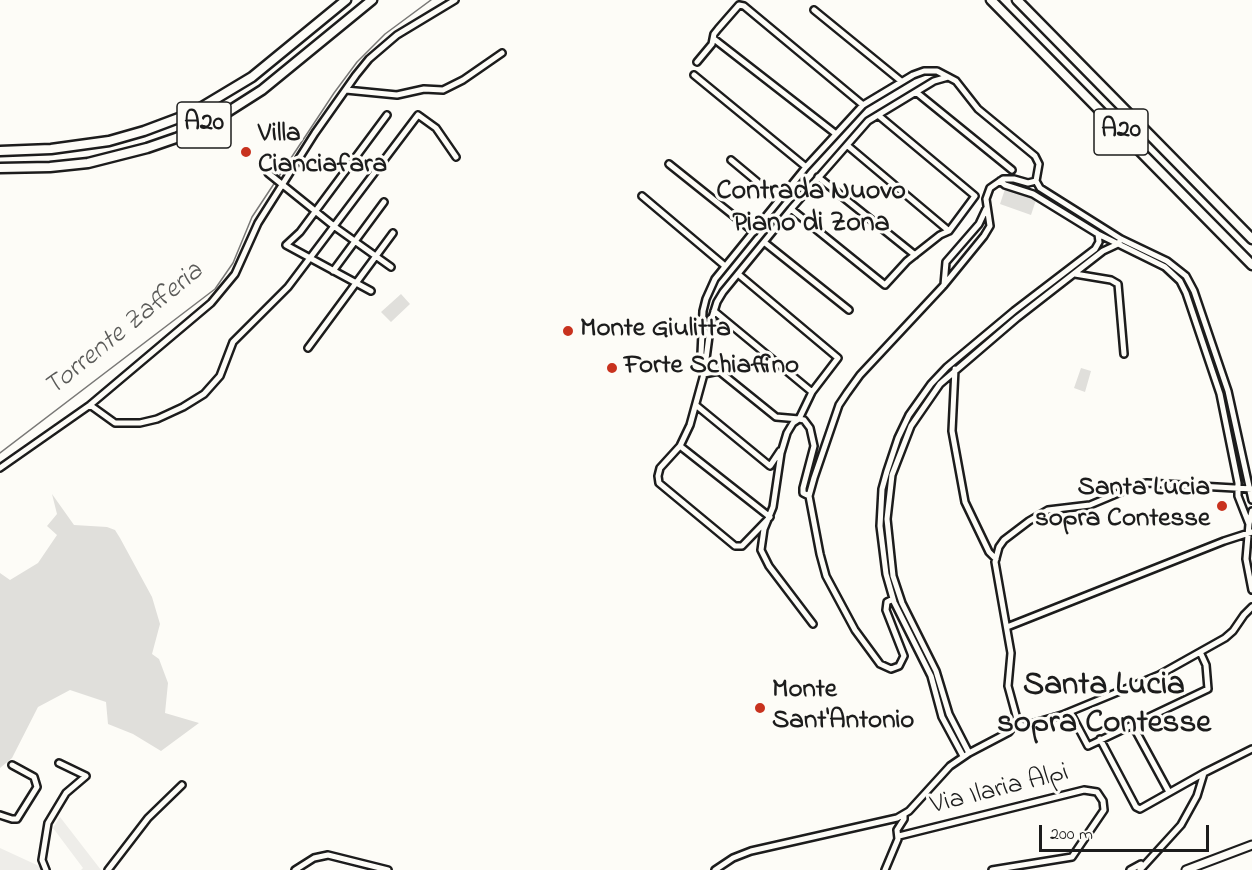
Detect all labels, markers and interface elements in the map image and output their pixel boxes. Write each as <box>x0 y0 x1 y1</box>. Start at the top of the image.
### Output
road number: A20 <box>177 102 231 148</box>
road number: A20 <box>1094 109 1148 155</box>
place label: Villa Cianciafara <box>258 120 387 183</box>
marker: Villa Cianciafara <box>239 145 253 159</box>
district label: Contrada Nuovo Piano di Zona <box>716 176 906 242</box>
water label: Torrente Zafferia <box>39 257 211 405</box>
place label: Monte Giulitta <box>580 315 731 347</box>
marker: Monte Giulitta <box>561 324 575 338</box>
place label: Forte Schiaffino <box>624 352 799 384</box>
marker: Forte Schiaffino <box>605 361 619 375</box>
place label: Santa Lucia sopra Contesse <box>1035 474 1210 537</box>
marker: Santa Lucia sopra Contesse <box>1215 499 1229 513</box>
district label: Santa Lucia sopra Contesse <box>997 668 1211 746</box>
place label: Monte Sant'Antonio <box>772 676 914 739</box>
marker: Monte Sant'Antonio <box>753 701 767 715</box>
street label: Via Ilaria Alpi <box>928 758 1072 824</box>
scale bar <box>1042 813 1212 851</box>
text: 200 m <box>1050 822 1093 848</box>

